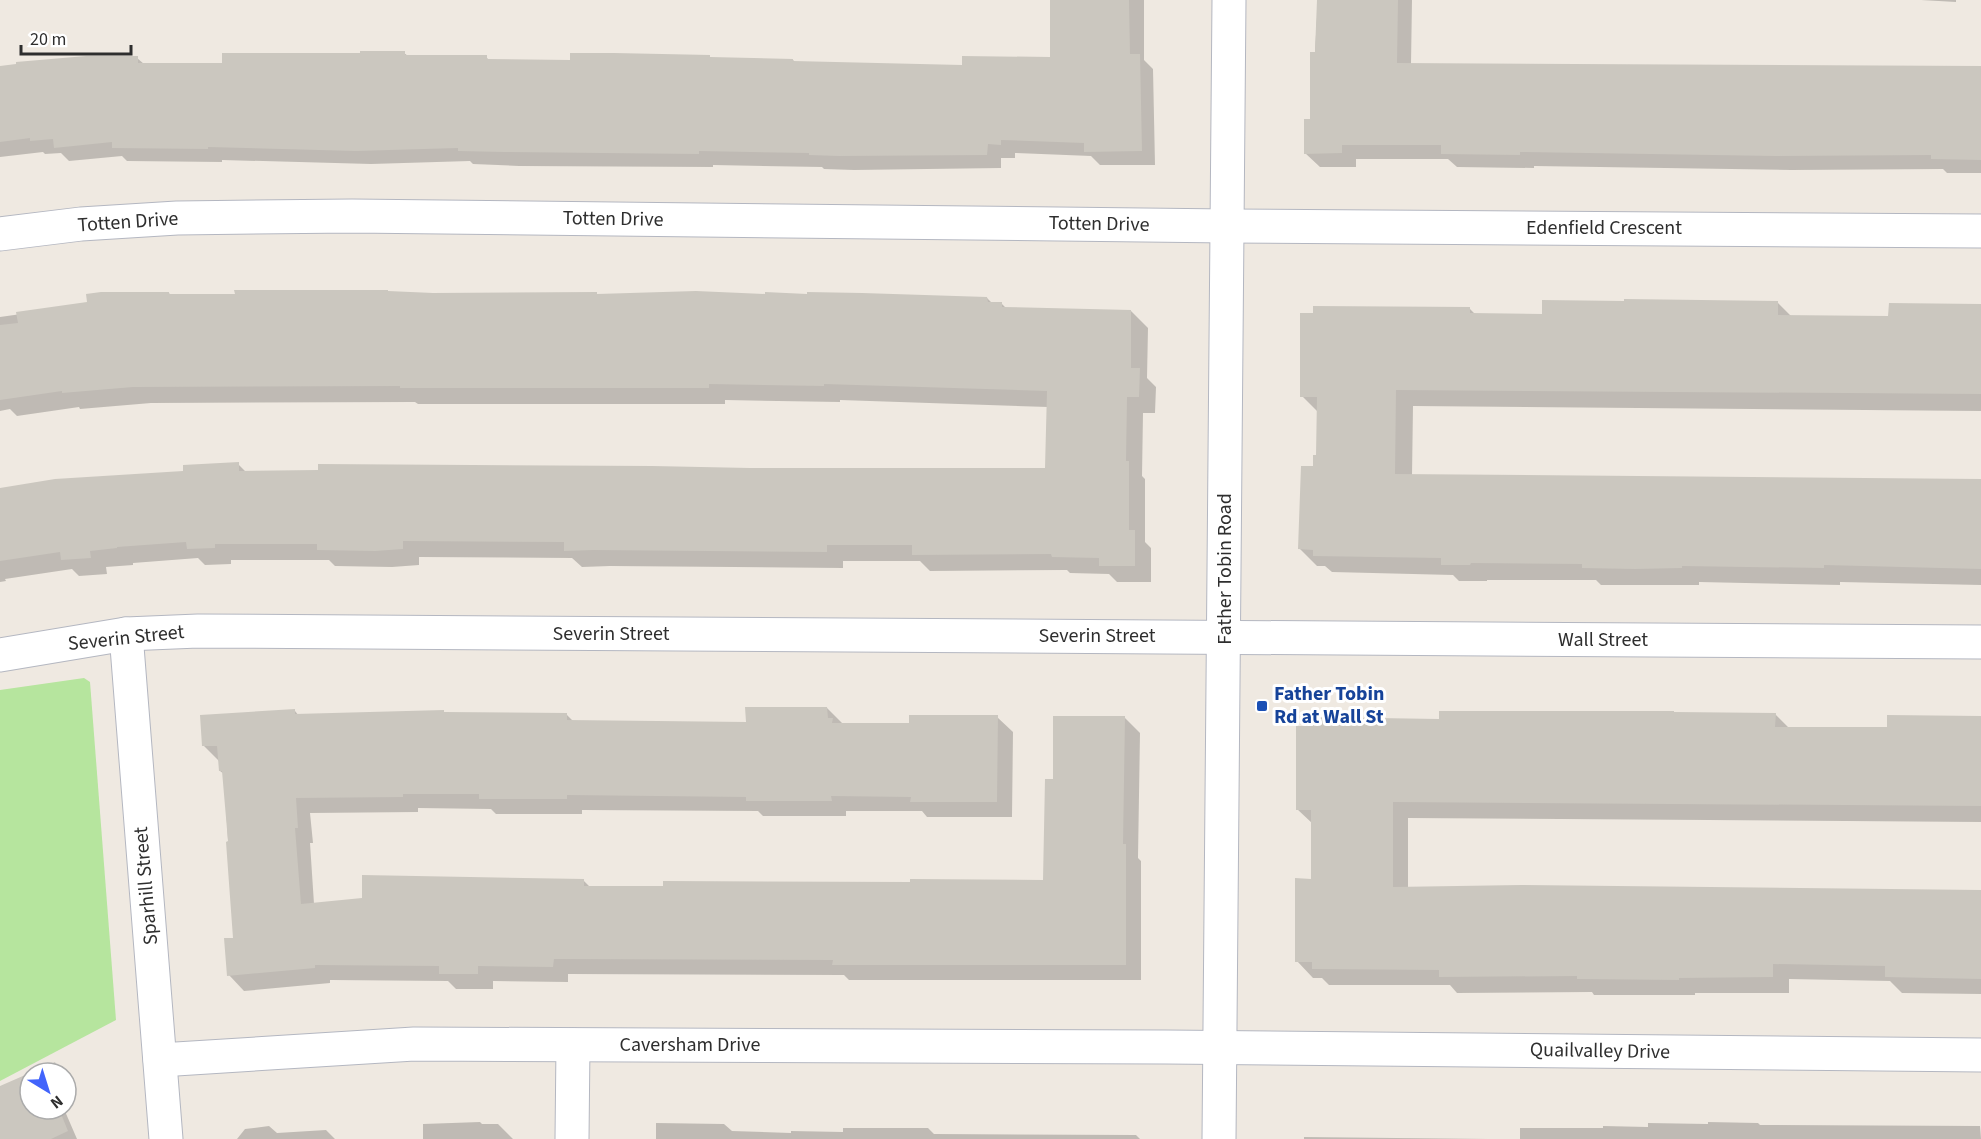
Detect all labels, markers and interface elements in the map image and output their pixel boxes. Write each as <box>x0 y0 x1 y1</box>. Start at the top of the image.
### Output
scale bar <box>21 18 130 56</box>
text: 20 m <box>30 27 66 52</box>
street label: Totten Drive <box>562 204 664 234</box>
street label: Totten Drive <box>77 205 179 239</box>
street label: Totten Drive <box>1048 209 1150 239</box>
street label: Edenfield Crescent <box>1526 214 1682 242</box>
street label: Father Tobin Road <box>1211 493 1239 645</box>
street label: Severin Street <box>66 618 186 658</box>
street label: Severin Street <box>553 620 670 648</box>
street label: Severin Street <box>1039 622 1156 650</box>
street label: Wall Street <box>1558 626 1648 654</box>
place label: Father Tobin Rd at Wall St <box>1274 680 1384 731</box>
marker: Father Tobin Rd at Wall St <box>1255 699 1269 713</box>
street label: Sparhill Street <box>127 825 165 946</box>
street label: Caversham Drive <box>620 1031 760 1059</box>
street label: Quailvalley Drive <box>1530 1036 1670 1066</box>
north arrow <box>18 1061 78 1121</box>
text: N <box>46 1090 68 1114</box>

